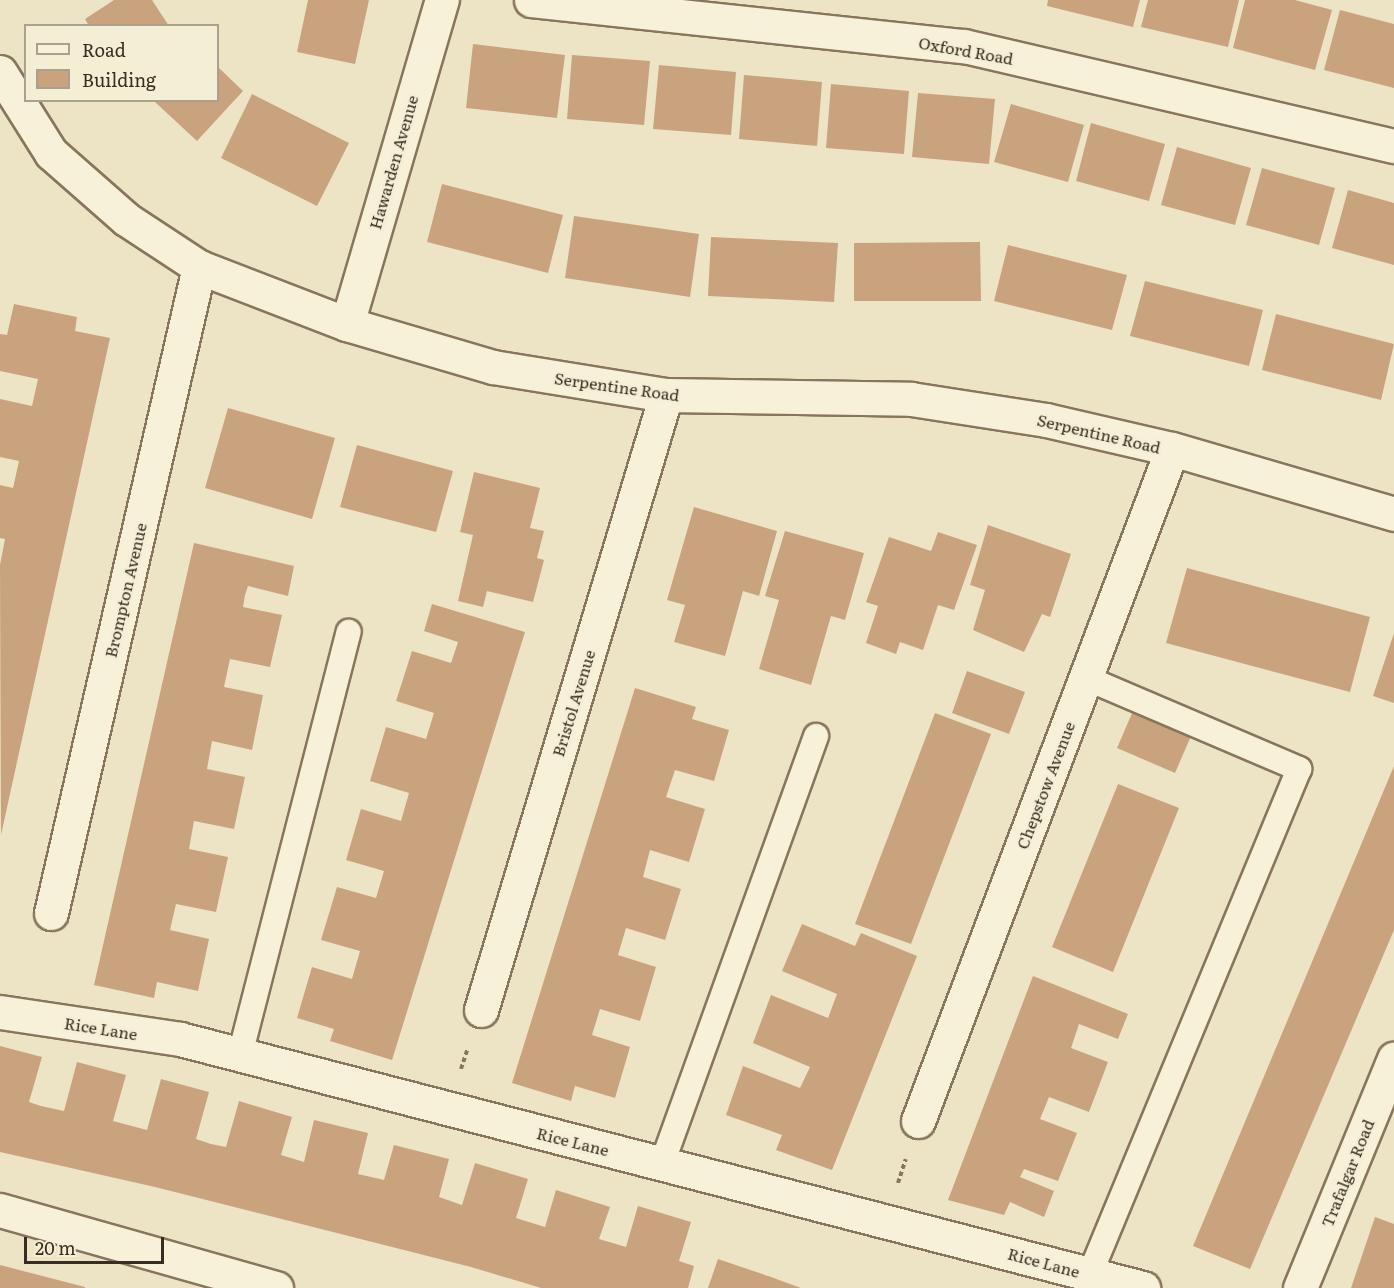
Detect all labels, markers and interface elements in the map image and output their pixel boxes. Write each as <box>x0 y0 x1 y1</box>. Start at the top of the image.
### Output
legend <box>24 24 219 102</box>
street label: Oxford Road <box>917 32 1015 68</box>
text: Road <box>82 36 126 63</box>
text: Building <box>82 66 156 93</box>
street label: Hawarden Avenue <box>365 93 421 231</box>
street label: Serpentine Road <box>553 368 681 404</box>
street label: Serpentine Road <box>1035 409 1163 457</box>
street label: Brompton Avenue <box>100 521 150 659</box>
street label: Bristol Avenue <box>548 647 598 759</box>
street label: Chepstow Avenue <box>1012 718 1078 852</box>
street label: Rice Lane <box>63 1013 139 1043</box>
street label: Trafalgar Road <box>1317 1116 1377 1230</box>
street label: Rice Lane <box>535 1123 611 1159</box>
scale bar <box>27 1225 166 1263</box>
text: 20 m <box>35 1234 76 1261</box>
street label: Rice Lane <box>1006 1243 1082 1281</box>

